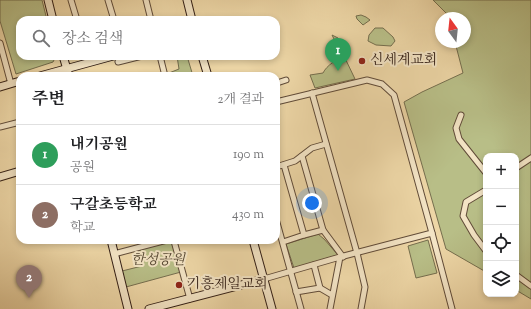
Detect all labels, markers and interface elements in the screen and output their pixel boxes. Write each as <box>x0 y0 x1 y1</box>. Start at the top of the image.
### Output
north arrow <box>435 12 471 48</box>
search box <box>16 16 280 60</box>
icon: search <box>30 27 52 49</box>
text: 장소 검색 <box>62 29 123 50</box>
pin: 1 <box>325 38 351 71</box>
place label: 신세계교회 <box>370 51 438 71</box>
marker: 신세계교회 <box>357 56 367 66</box>
text: 주변 <box>32 88 65 112</box>
text: 2개 결과 <box>217 91 264 109</box>
text: 내기공원 <box>70 135 128 156</box>
text: 1 <box>43 146 47 164</box>
text: 190 m <box>233 146 264 164</box>
map controls <box>483 153 519 297</box>
button: + <box>483 153 519 189</box>
text: 공원 <box>70 159 95 177</box>
button: − <box>483 189 519 225</box>
your location <box>302 193 322 213</box>
text: 구갈초등학교 <box>70 195 157 216</box>
text: 2 <box>42 206 48 224</box>
text: 430 m <box>232 206 264 224</box>
text: 학교 <box>70 219 95 237</box>
button: locate <box>483 225 519 261</box>
park label: 한성공원 <box>131 251 187 271</box>
button: layers <box>483 261 519 297</box>
pin: 2 <box>16 265 42 298</box>
place label: 기흥제일교회 <box>187 275 268 295</box>
marker: 기흥제일교회 <box>174 280 184 290</box>

